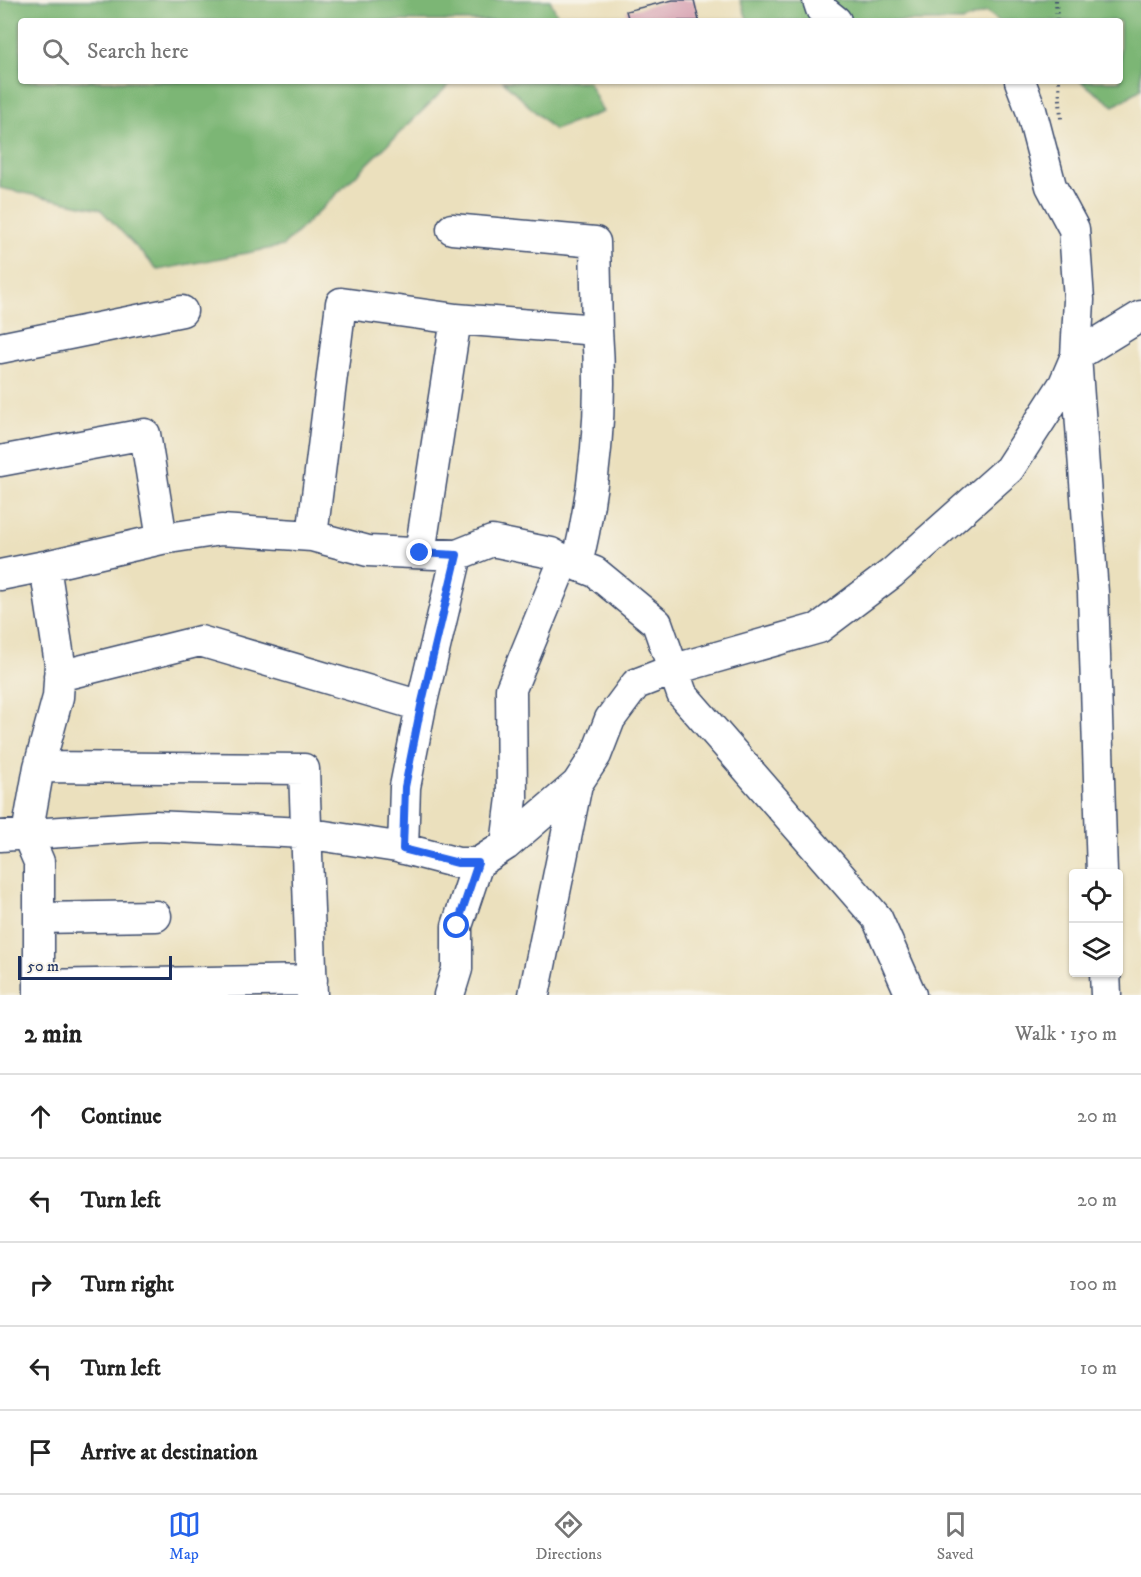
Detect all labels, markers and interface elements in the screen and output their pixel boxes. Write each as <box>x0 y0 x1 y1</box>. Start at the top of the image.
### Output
search box <box>18 18 1123 84</box>
icon: search <box>39 35 72 68</box>
text: Search here <box>87 38 189 65</box>
route end <box>406 539 432 565</box>
map controls <box>1069 869 1123 977</box>
button: locate <box>1069 869 1123 923</box>
route start <box>443 912 469 938</box>
button: layers <box>1069 923 1123 977</box>
scale bar <box>18 953 172 980</box>
text: 50 m <box>27 956 59 976</box>
text: 2 min <box>24 1018 82 1051</box>
text: Walk · 150 m <box>1015 1022 1117 1047</box>
icon: ahead <box>24 1100 57 1133</box>
text: Continue <box>81 1103 162 1130</box>
text: 20 m <box>1077 1104 1117 1129</box>
icon: left <box>24 1184 57 1217</box>
text: Turn left <box>81 1187 161 1214</box>
text: 20 m <box>1077 1188 1117 1213</box>
icon: right <box>24 1268 57 1301</box>
text: Turn right <box>81 1271 174 1298</box>
text: 100 m <box>1069 1272 1117 1297</box>
icon: left <box>24 1352 57 1385</box>
text: Turn left <box>81 1355 161 1382</box>
text: 10 m <box>1080 1356 1117 1381</box>
icon: arrive <box>24 1436 57 1469</box>
text: Arrive at destination <box>81 1439 258 1466</box>
tab: Map <box>168 1508 201 1564</box>
tab: Directions <box>536 1508 602 1564</box>
tab: Saved <box>937 1508 974 1564</box>

